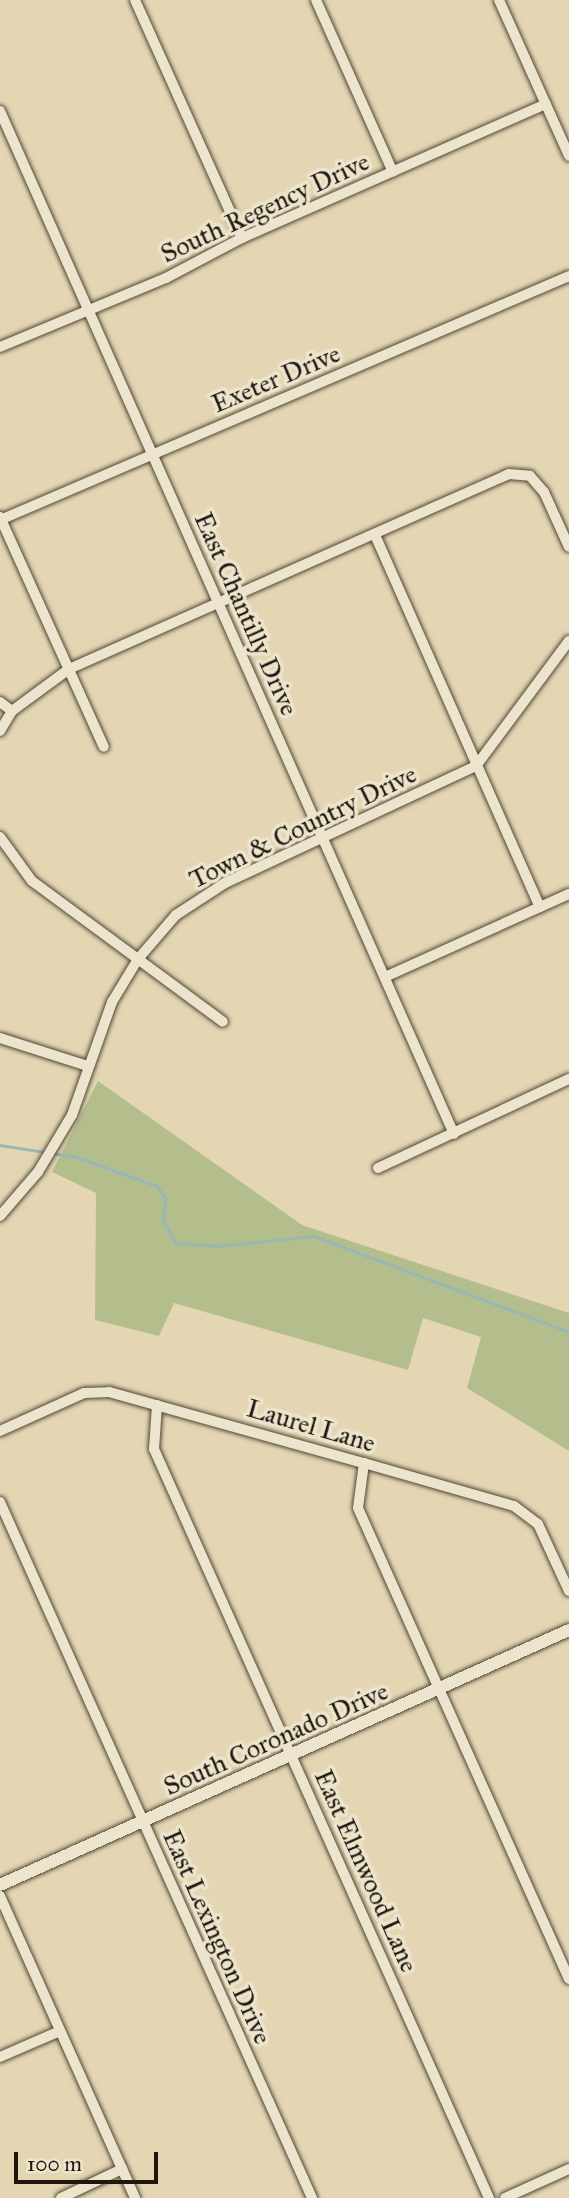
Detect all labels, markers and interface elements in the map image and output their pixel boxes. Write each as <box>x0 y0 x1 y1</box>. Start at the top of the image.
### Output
street label: South Regency Drive <box>156 146 374 270</box>
street label: Exeter Drive <box>207 338 345 420</box>
street label: East Chantilly Drive <box>187 508 305 720</box>
street label: Town & Country Drive <box>184 758 422 896</box>
street label: Laurel Lane <box>243 1393 379 1459</box>
street label: South Coronado Drive <box>159 1675 393 1803</box>
street label: East Elmwood Lane <box>307 1765 425 1977</box>
street label: East Lexington Drive <box>156 1825 278 2049</box>
scale bar <box>18 2138 161 2182</box>
text: 100 m <box>27 2151 82 2177</box>

